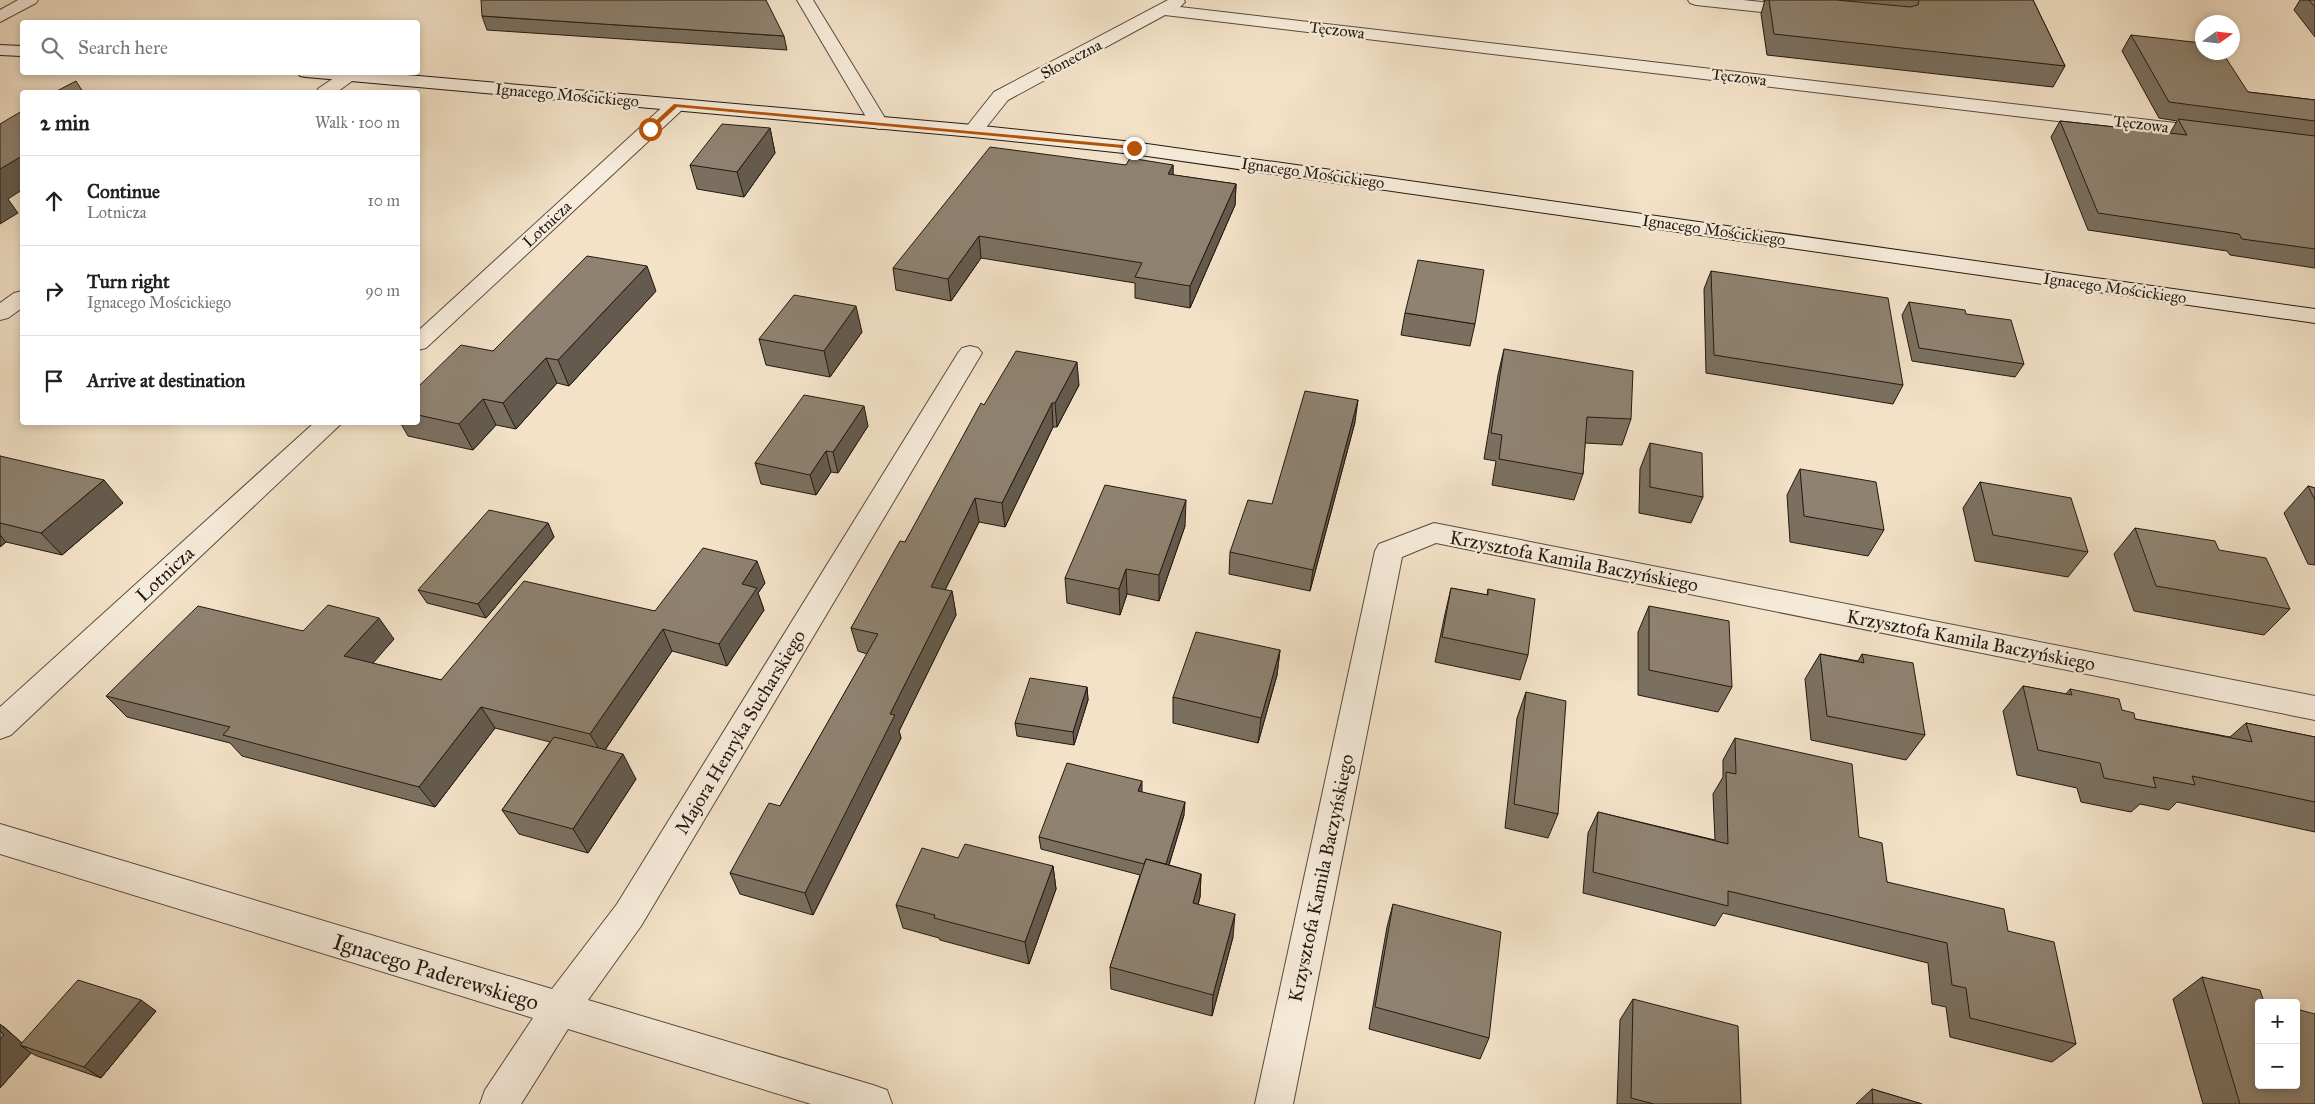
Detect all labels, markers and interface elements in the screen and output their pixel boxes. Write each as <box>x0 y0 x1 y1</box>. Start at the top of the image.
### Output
north arrow <box>2195 15 2240 60</box>
street label: Tęczowa <box>1308 17 1366 43</box>
search box <box>20 20 420 75</box>
icon: search <box>38 34 66 62</box>
street label: Słoneczna <box>1037 35 1105 83</box>
text: Search here <box>78 36 168 59</box>
street label: Tęczowa <box>1710 64 1768 90</box>
street label: Ignacego Mościckiego <box>494 79 640 112</box>
text: 2 min <box>40 110 90 136</box>
street label: Tęczowa <box>2112 111 2170 137</box>
text: Walk · 100 m <box>315 113 400 132</box>
route start <box>639 118 662 141</box>
route end <box>1123 137 1146 160</box>
street label: Ignacego Mościckiego <box>1240 154 1386 193</box>
text: Continue <box>87 180 160 203</box>
icon: ahead <box>40 187 68 215</box>
text: 10 m <box>368 191 400 210</box>
street label: Lotnicza <box>519 197 575 251</box>
text: Lotnicza <box>87 203 147 222</box>
street label: Ignacego Mościckiego <box>1641 211 1787 250</box>
street label: Ignacego Mościckiego <box>2042 269 2188 308</box>
text: Turn right <box>87 270 170 293</box>
icon: right <box>40 277 68 305</box>
text: 90 m <box>365 281 400 300</box>
text: Ignacego Mościckiego <box>87 293 231 312</box>
icon: arrive <box>40 367 68 395</box>
text: Arrive at destination <box>87 369 245 392</box>
street label: Krzysztofa Kamila Baczyńskiego <box>1448 526 1700 597</box>
street label: Lotnicza <box>131 541 199 607</box>
street label: Krzysztofa Kamila Baczyńskiego <box>1845 605 2097 676</box>
street label: Majora Henryka Sucharskiego <box>670 625 811 839</box>
street label: Krzysztofa Kamila Baczyńskiego <box>1283 752 1360 1004</box>
street label: Ignacego Paderewskiego <box>330 928 542 1016</box>
map controls <box>2255 999 2300 1089</box>
button: + <box>2255 999 2300 1044</box>
button: − <box>2255 1044 2300 1089</box>

